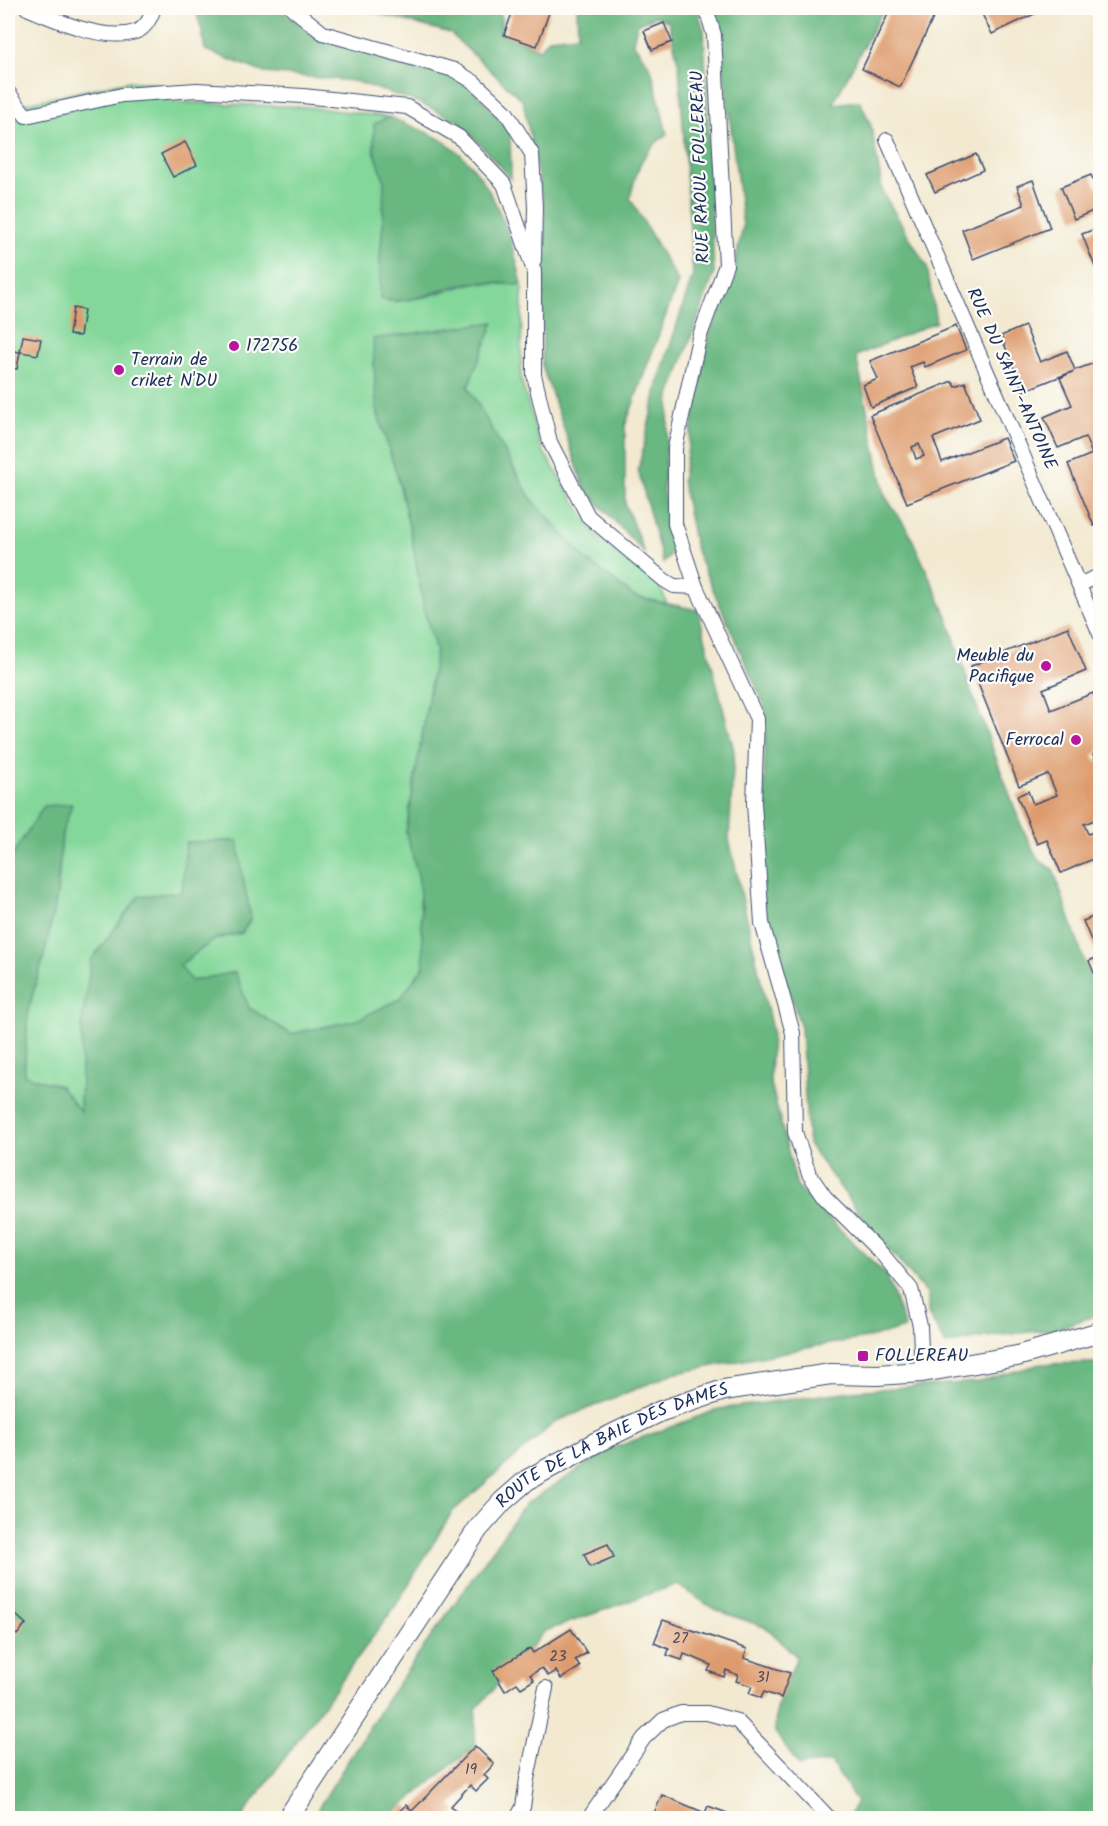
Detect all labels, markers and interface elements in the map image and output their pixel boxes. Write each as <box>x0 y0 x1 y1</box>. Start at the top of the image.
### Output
street label: RUE RAOUL FOLLEREAU <box>683 70 719 264</box>
street label: RUE DU SAINT-ANTOINE <box>958 283 1064 475</box>
place label: 172756 <box>246 332 298 361</box>
marker: 172756 <box>227 339 241 353</box>
place label: Terrain de criket N'DU <box>131 346 217 396</box>
marker: Terrain de criket N'DU <box>112 363 126 377</box>
place label: Meuble du Pacifique <box>956 642 1034 692</box>
marker: Meuble du Pacifique <box>1039 659 1053 673</box>
place label: Ferrocal <box>1006 726 1065 755</box>
marker: Ferrocal <box>1069 733 1083 747</box>
place label: FOLLEREAU <box>875 1342 969 1371</box>
marker: FOLLEREAU <box>856 1349 870 1363</box>
street label: ROUTE DE LA BAIE DES DAMES <box>488 1375 733 1515</box>
house number: 27 <box>672 1627 689 1651</box>
house number: 23 <box>549 1645 567 1669</box>
house number: 31 <box>756 1666 770 1690</box>
house number: 19 <box>465 1758 478 1782</box>

